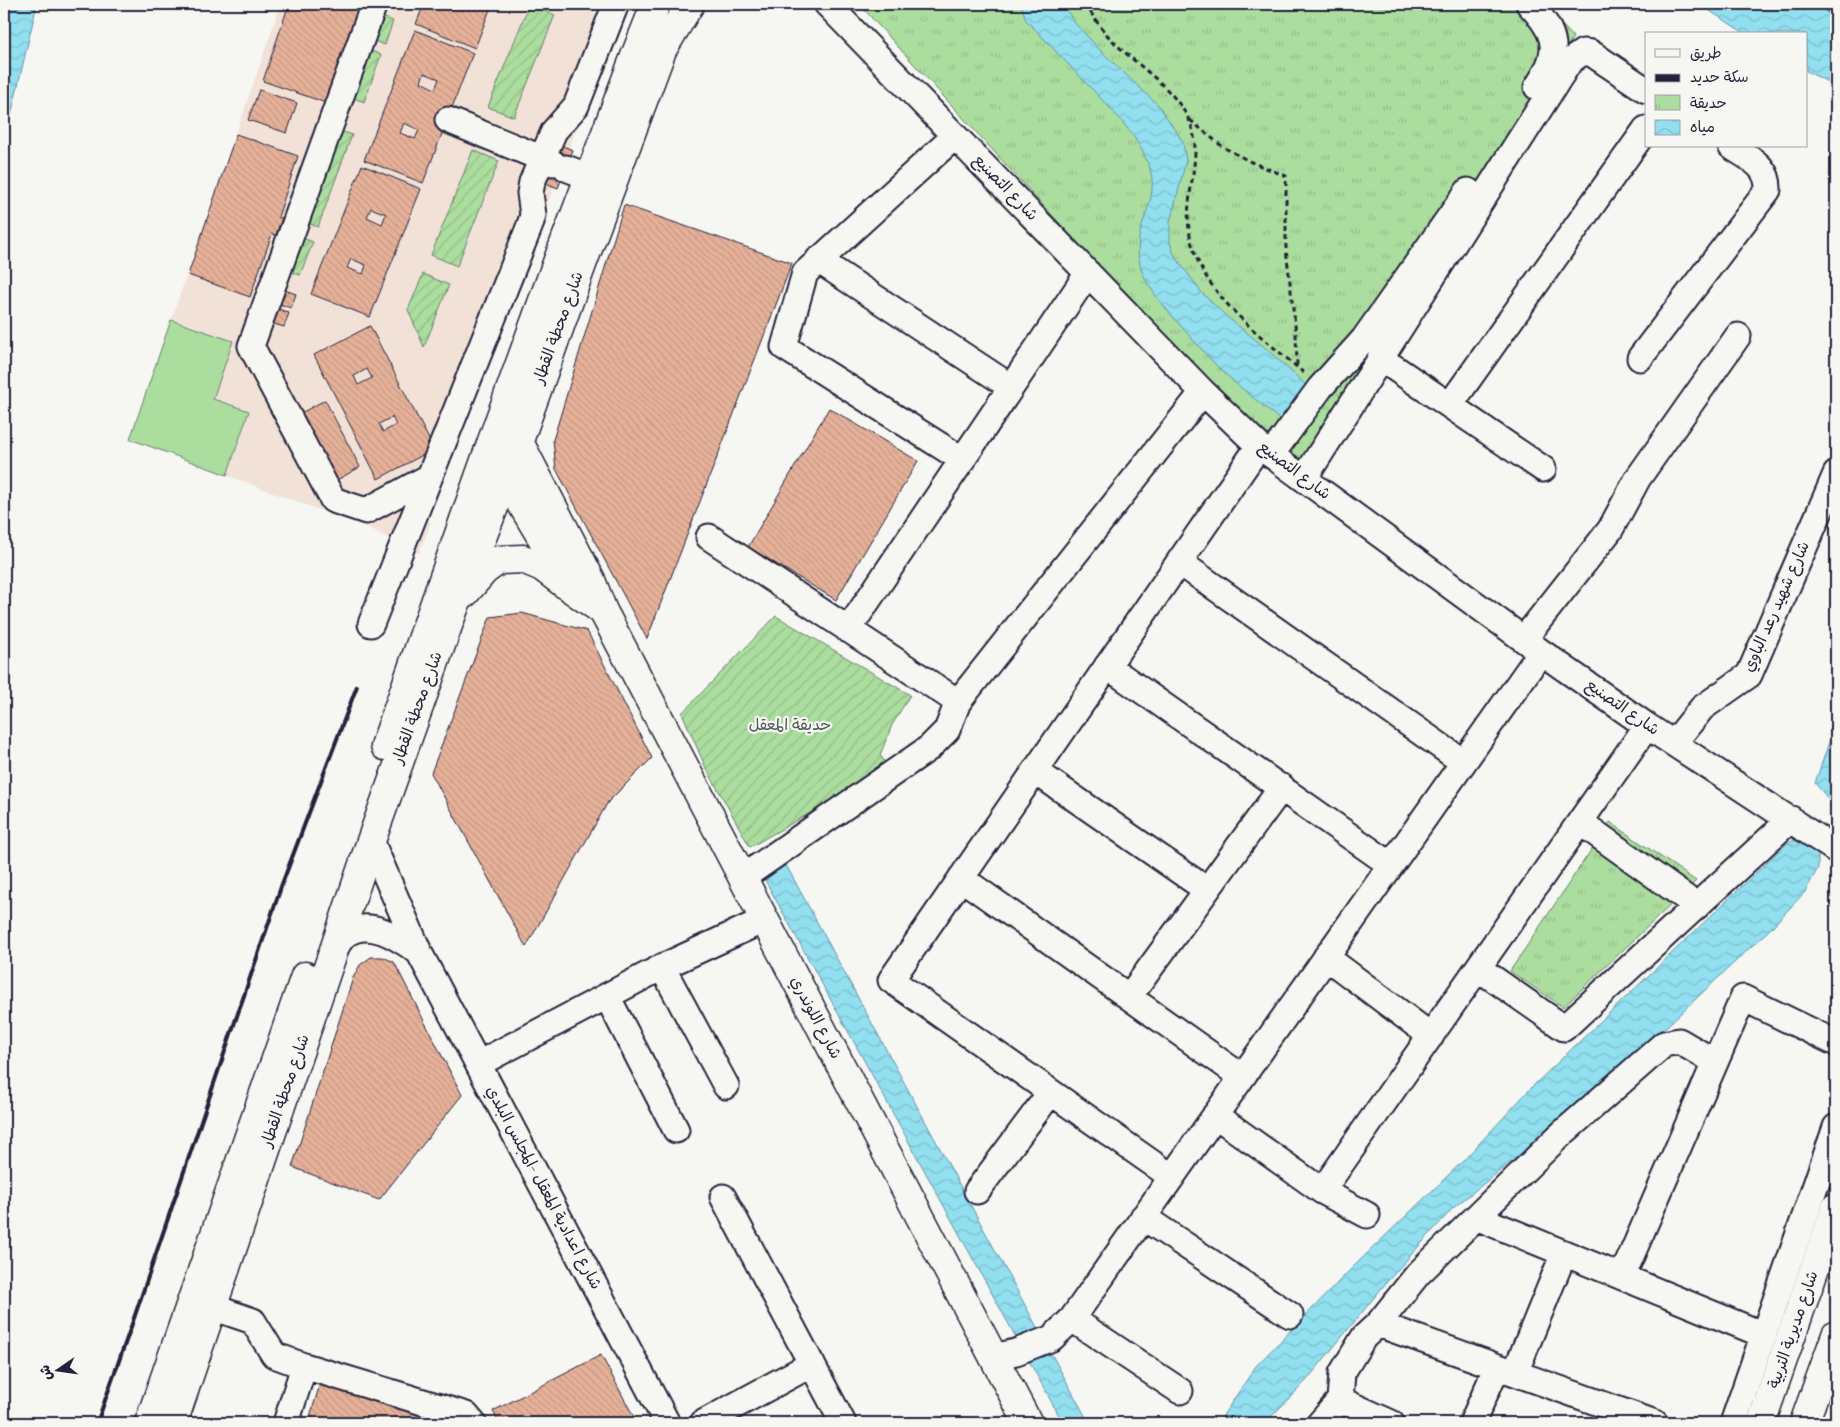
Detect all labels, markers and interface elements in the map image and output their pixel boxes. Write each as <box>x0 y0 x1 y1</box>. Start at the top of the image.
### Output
legend <box>1645 32 1808 148</box>
text: طريق <box>1690 43 1722 65</box>
text: سكة حديد <box>1690 67 1749 89</box>
text: حديقة <box>1690 93 1727 115</box>
text: مياه <box>1690 117 1715 139</box>
street label: شارع التصنيع <box>967 149 1043 227</box>
street label: شارع محطة القطار <box>527 268 590 389</box>
street label: شارع التصنيع <box>1253 436 1335 506</box>
street label: شارع شهيد رعد الباوي <box>1737 538 1817 676</box>
street label: شارع محطة القطار <box>386 648 449 769</box>
street label: شارع التصنيع <box>1580 674 1664 742</box>
park label: حديقة المعقل <box>749 714 831 738</box>
street label: شارع اللوندري <box>783 972 847 1064</box>
street label: شارع محطة القطار <box>255 1031 317 1153</box>
street label: شارع اعدادية المعقل -المجلس البلدي <box>479 1082 607 1294</box>
street label: شارع مديرية التربية <box>1763 1268 1825 1392</box>
north arrow <box>32 1344 82 1394</box>
text: ش <box>35 1363 59 1382</box>

